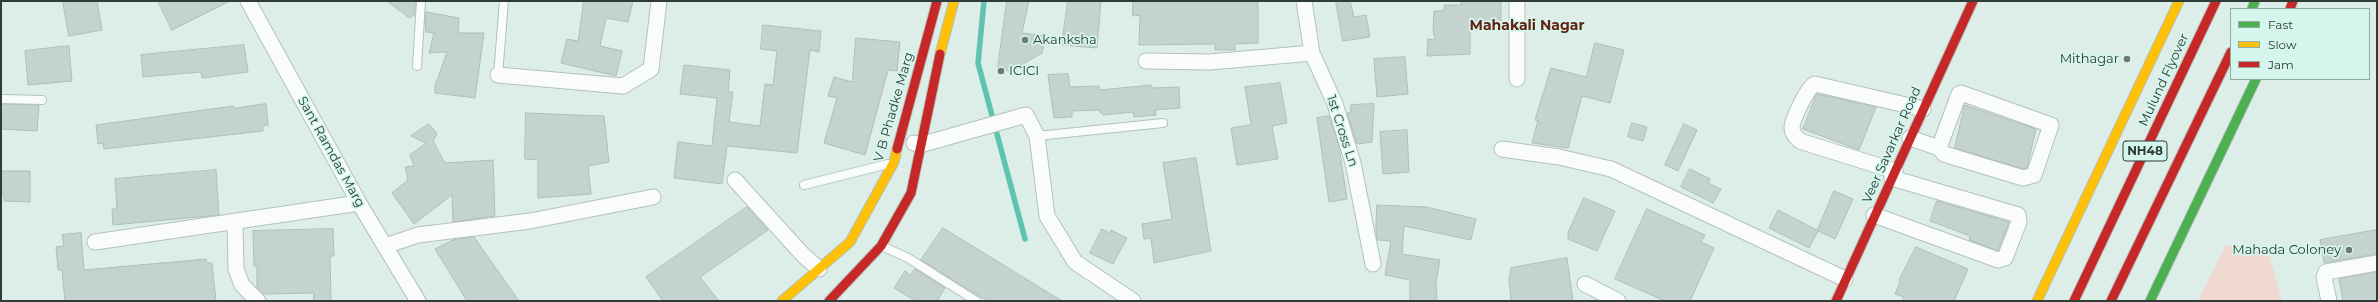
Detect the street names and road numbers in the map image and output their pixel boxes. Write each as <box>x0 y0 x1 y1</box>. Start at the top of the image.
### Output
street label: Mulund Flyover <box>2136 31 2192 129</box>
street label: V B Phadke Marg <box>871 50 917 164</box>
street label: Veer Savarkar Road <box>1859 84 1925 206</box>
street label: 1st Cross Ln <box>1323 93 1361 169</box>
street label: Sant Ramdas Marg <box>294 94 368 210</box>
road number: NH48 <box>2123 141 2167 161</box>

